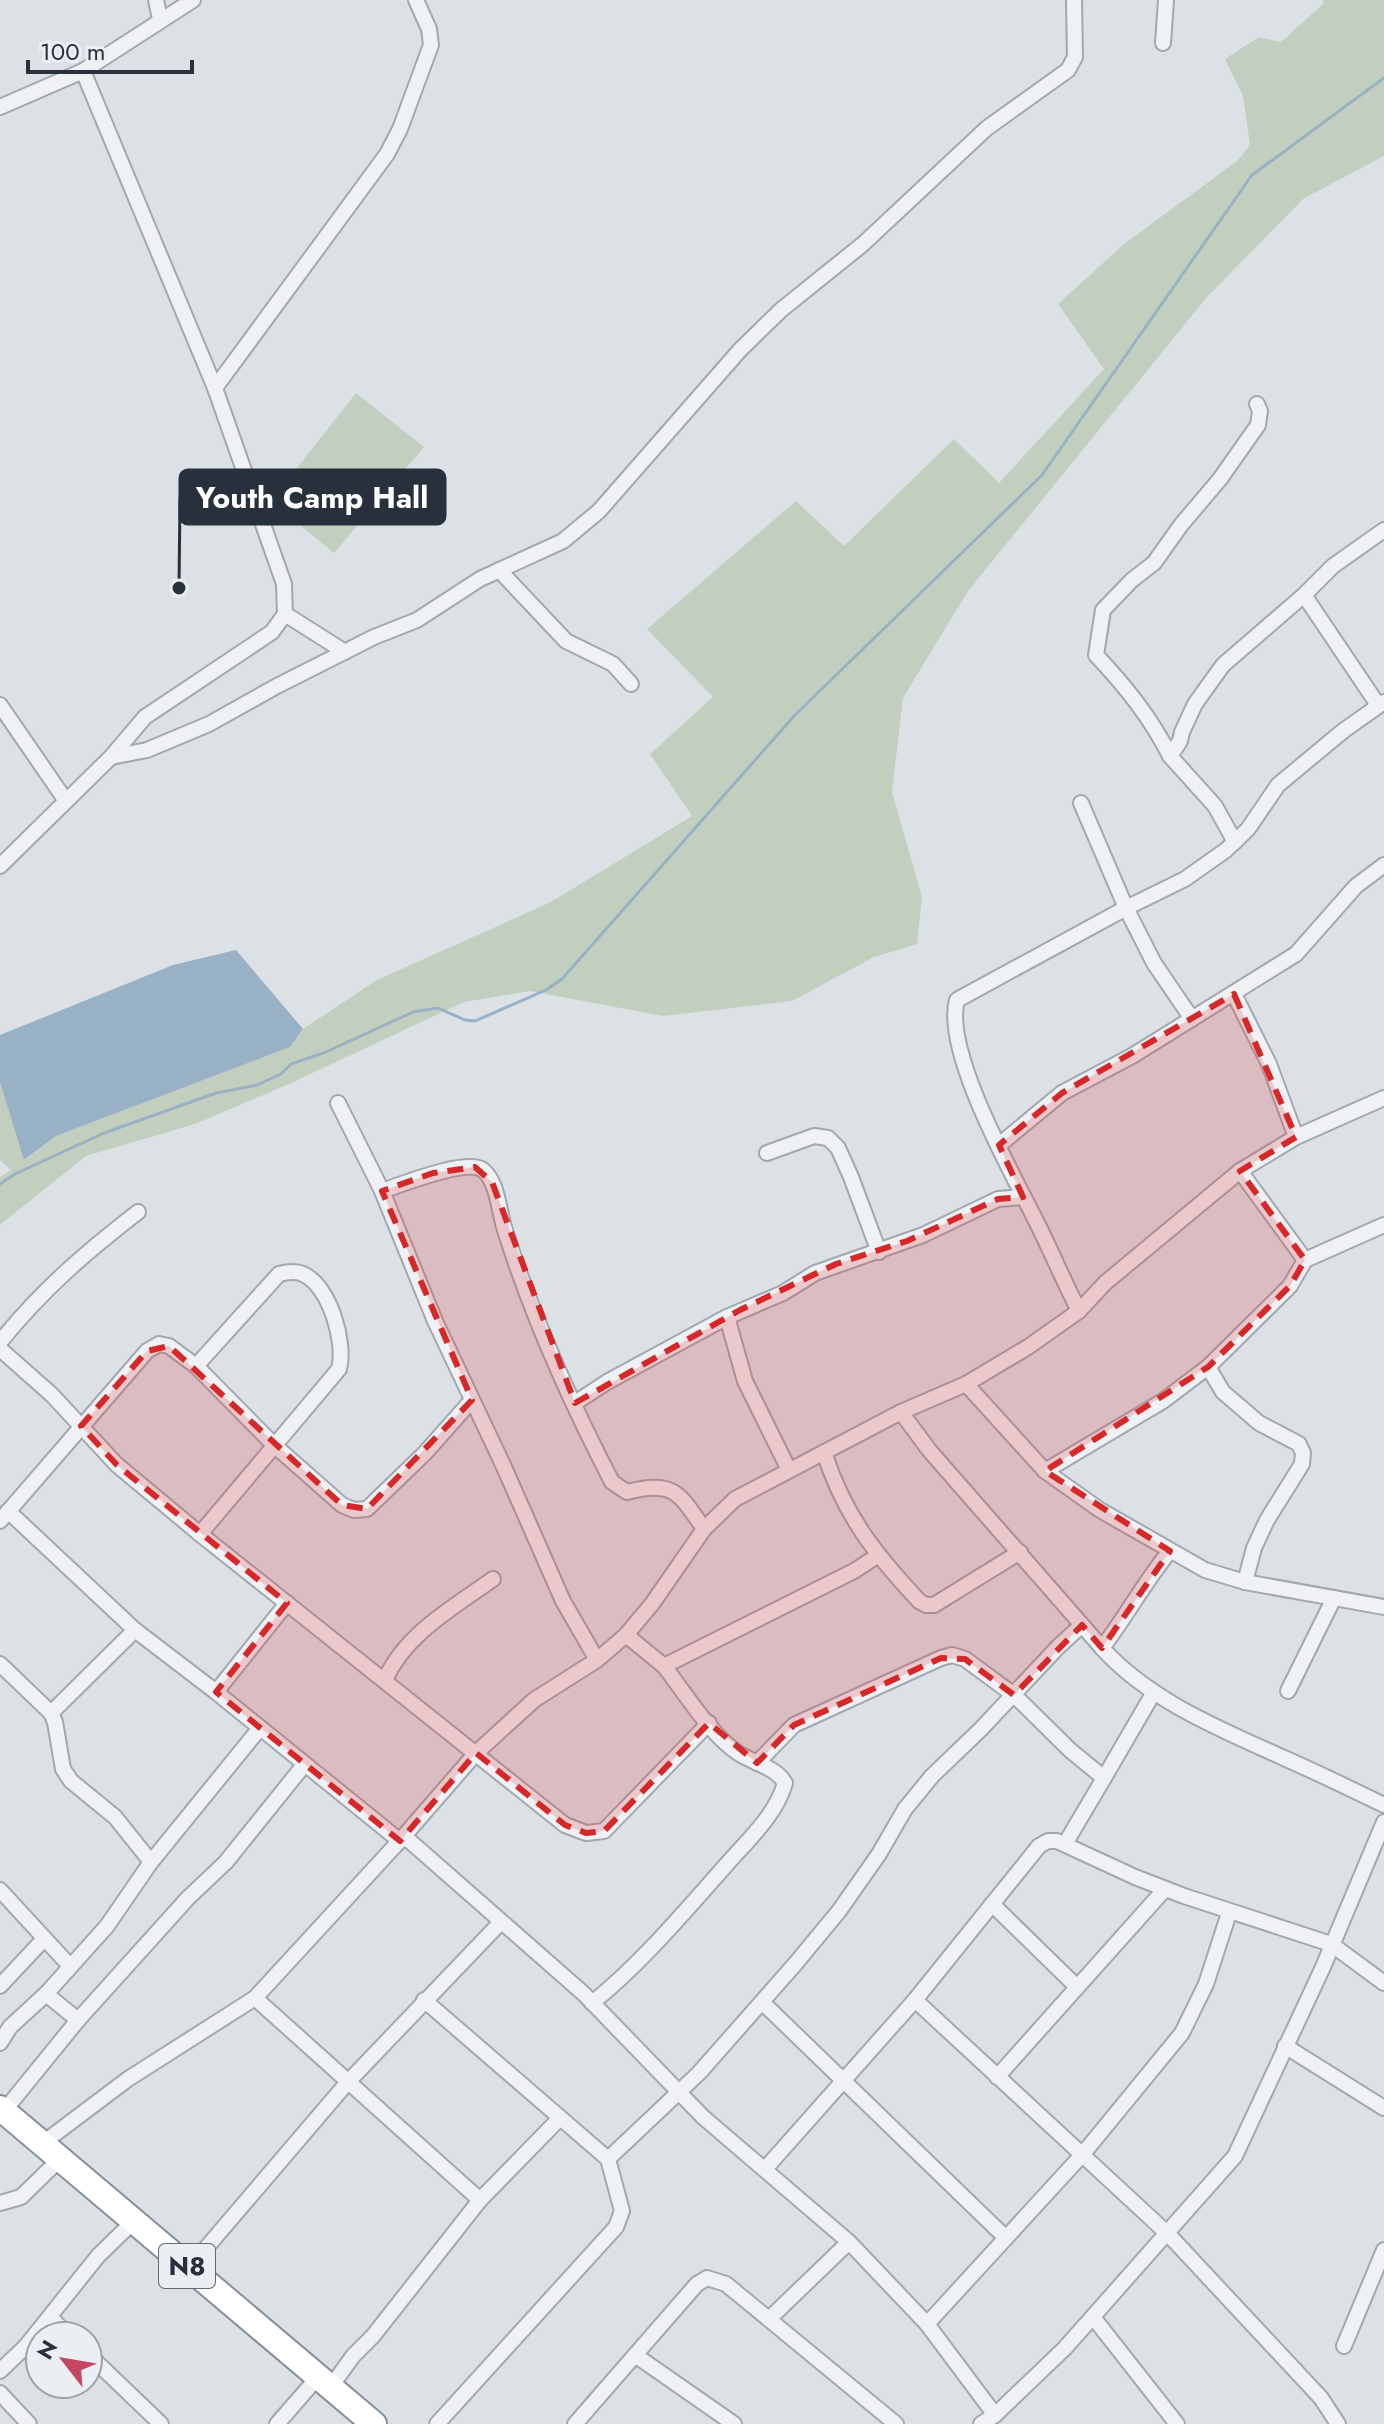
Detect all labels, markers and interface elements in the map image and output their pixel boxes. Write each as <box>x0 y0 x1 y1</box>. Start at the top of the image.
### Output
scale bar <box>28 24 192 74</box>
text: 100 m <box>40 34 106 69</box>
callout: Youth Camp Hall <box>180 470 445 524</box>
text: Youth Camp Hall <box>195 476 428 519</box>
road number: N8 <box>159 2244 215 2288</box>
north arrow <box>24 2320 104 2400</box>
text: N <box>29 2334 65 2365</box>

